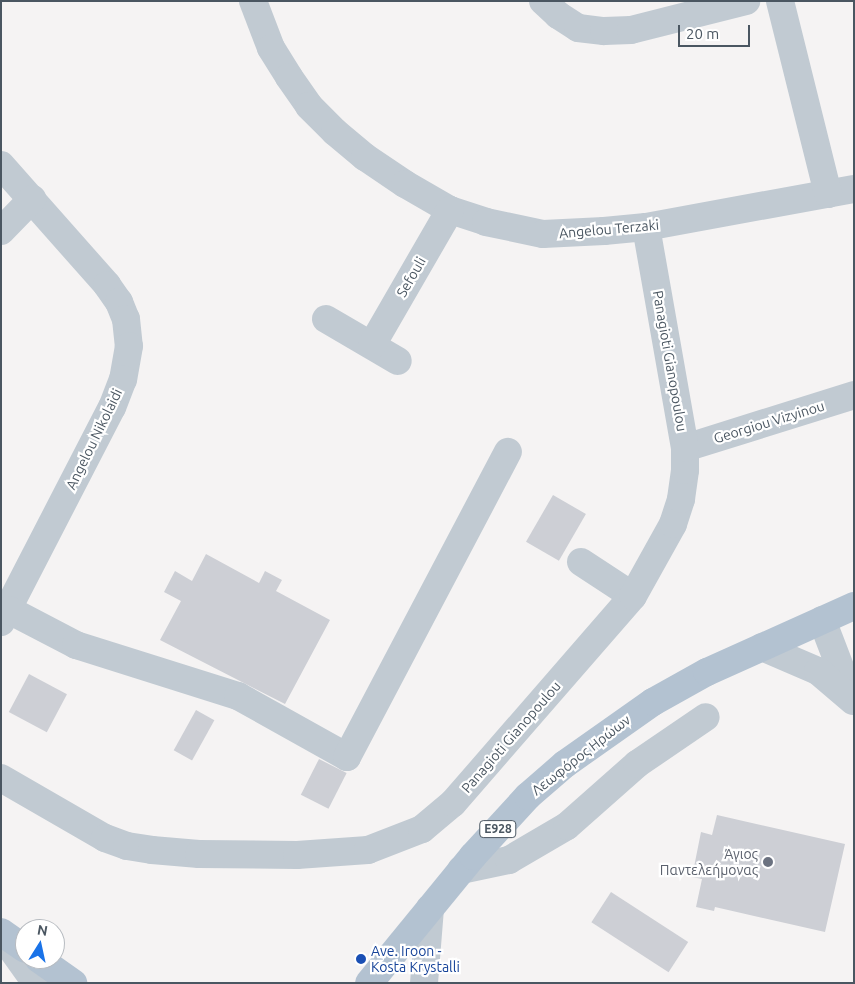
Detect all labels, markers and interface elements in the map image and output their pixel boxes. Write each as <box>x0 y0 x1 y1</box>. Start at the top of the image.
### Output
scale bar <box>680 15 752 47</box>
text: 20 m <box>686 25 719 42</box>
street label: Angelou Terzaki <box>558 216 660 242</box>
street label: Sefouli <box>393 254 429 300</box>
street label: Panagioti Gianopoulou <box>649 289 691 433</box>
street label: Angelou Nikolaidi <box>62 386 126 492</box>
street label: Georgiou Vizyinou <box>712 397 826 447</box>
street label: Panagioti Gianopoulou <box>458 678 564 796</box>
street label: Λεωφόρος Ηρώων <box>528 711 634 799</box>
road number: E928 <box>479 820 517 839</box>
place label: Άγιος Παντελεήμονας <box>660 846 758 879</box>
marker: Άγιος Παντελεήμονας <box>762 856 774 868</box>
north arrow <box>15 919 65 969</box>
text: N <box>36 921 49 939</box>
place label: Ave. Iroon - Kosta Krystalli <box>371 943 460 976</box>
marker: Ave. Iroon - Kosta Krystalli <box>355 953 367 965</box>

